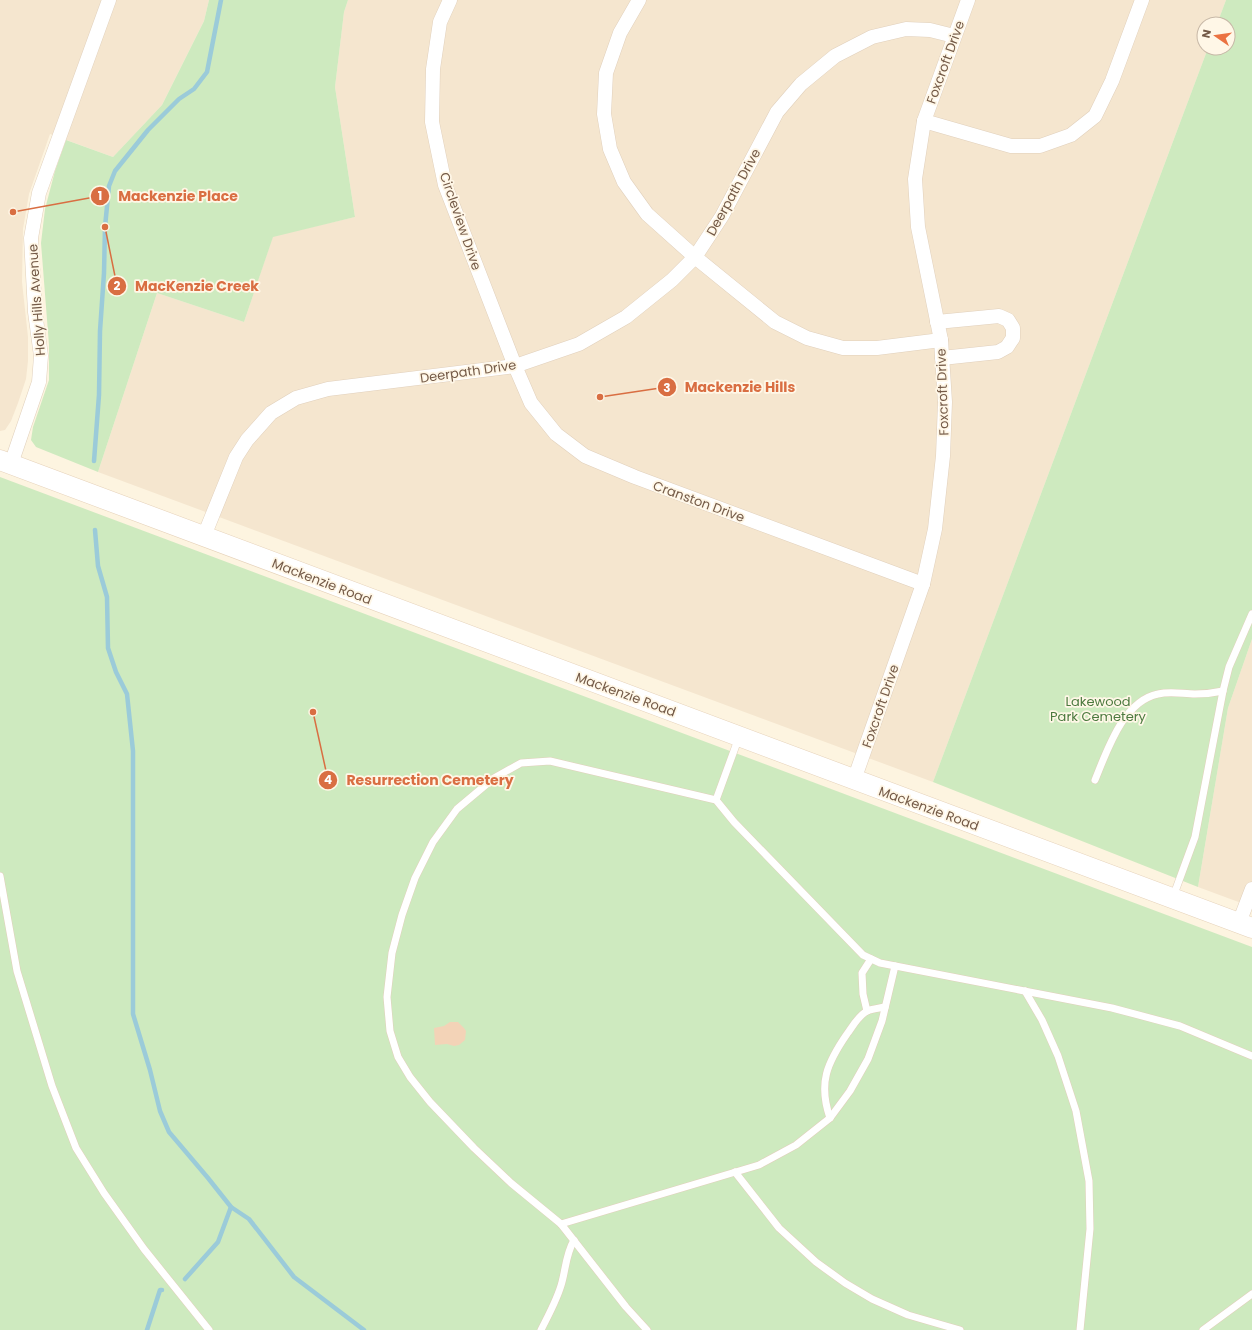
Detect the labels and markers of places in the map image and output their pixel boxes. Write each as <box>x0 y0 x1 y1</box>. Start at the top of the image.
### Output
callout: Mackenzie Place <box>90 183 245 209</box>
callout: MacKenzie Creek <box>107 273 267 299</box>
callout: Mackenzie Hills <box>657 374 803 400</box>
callout: Resurrection Cemetery <box>318 767 521 793</box>

